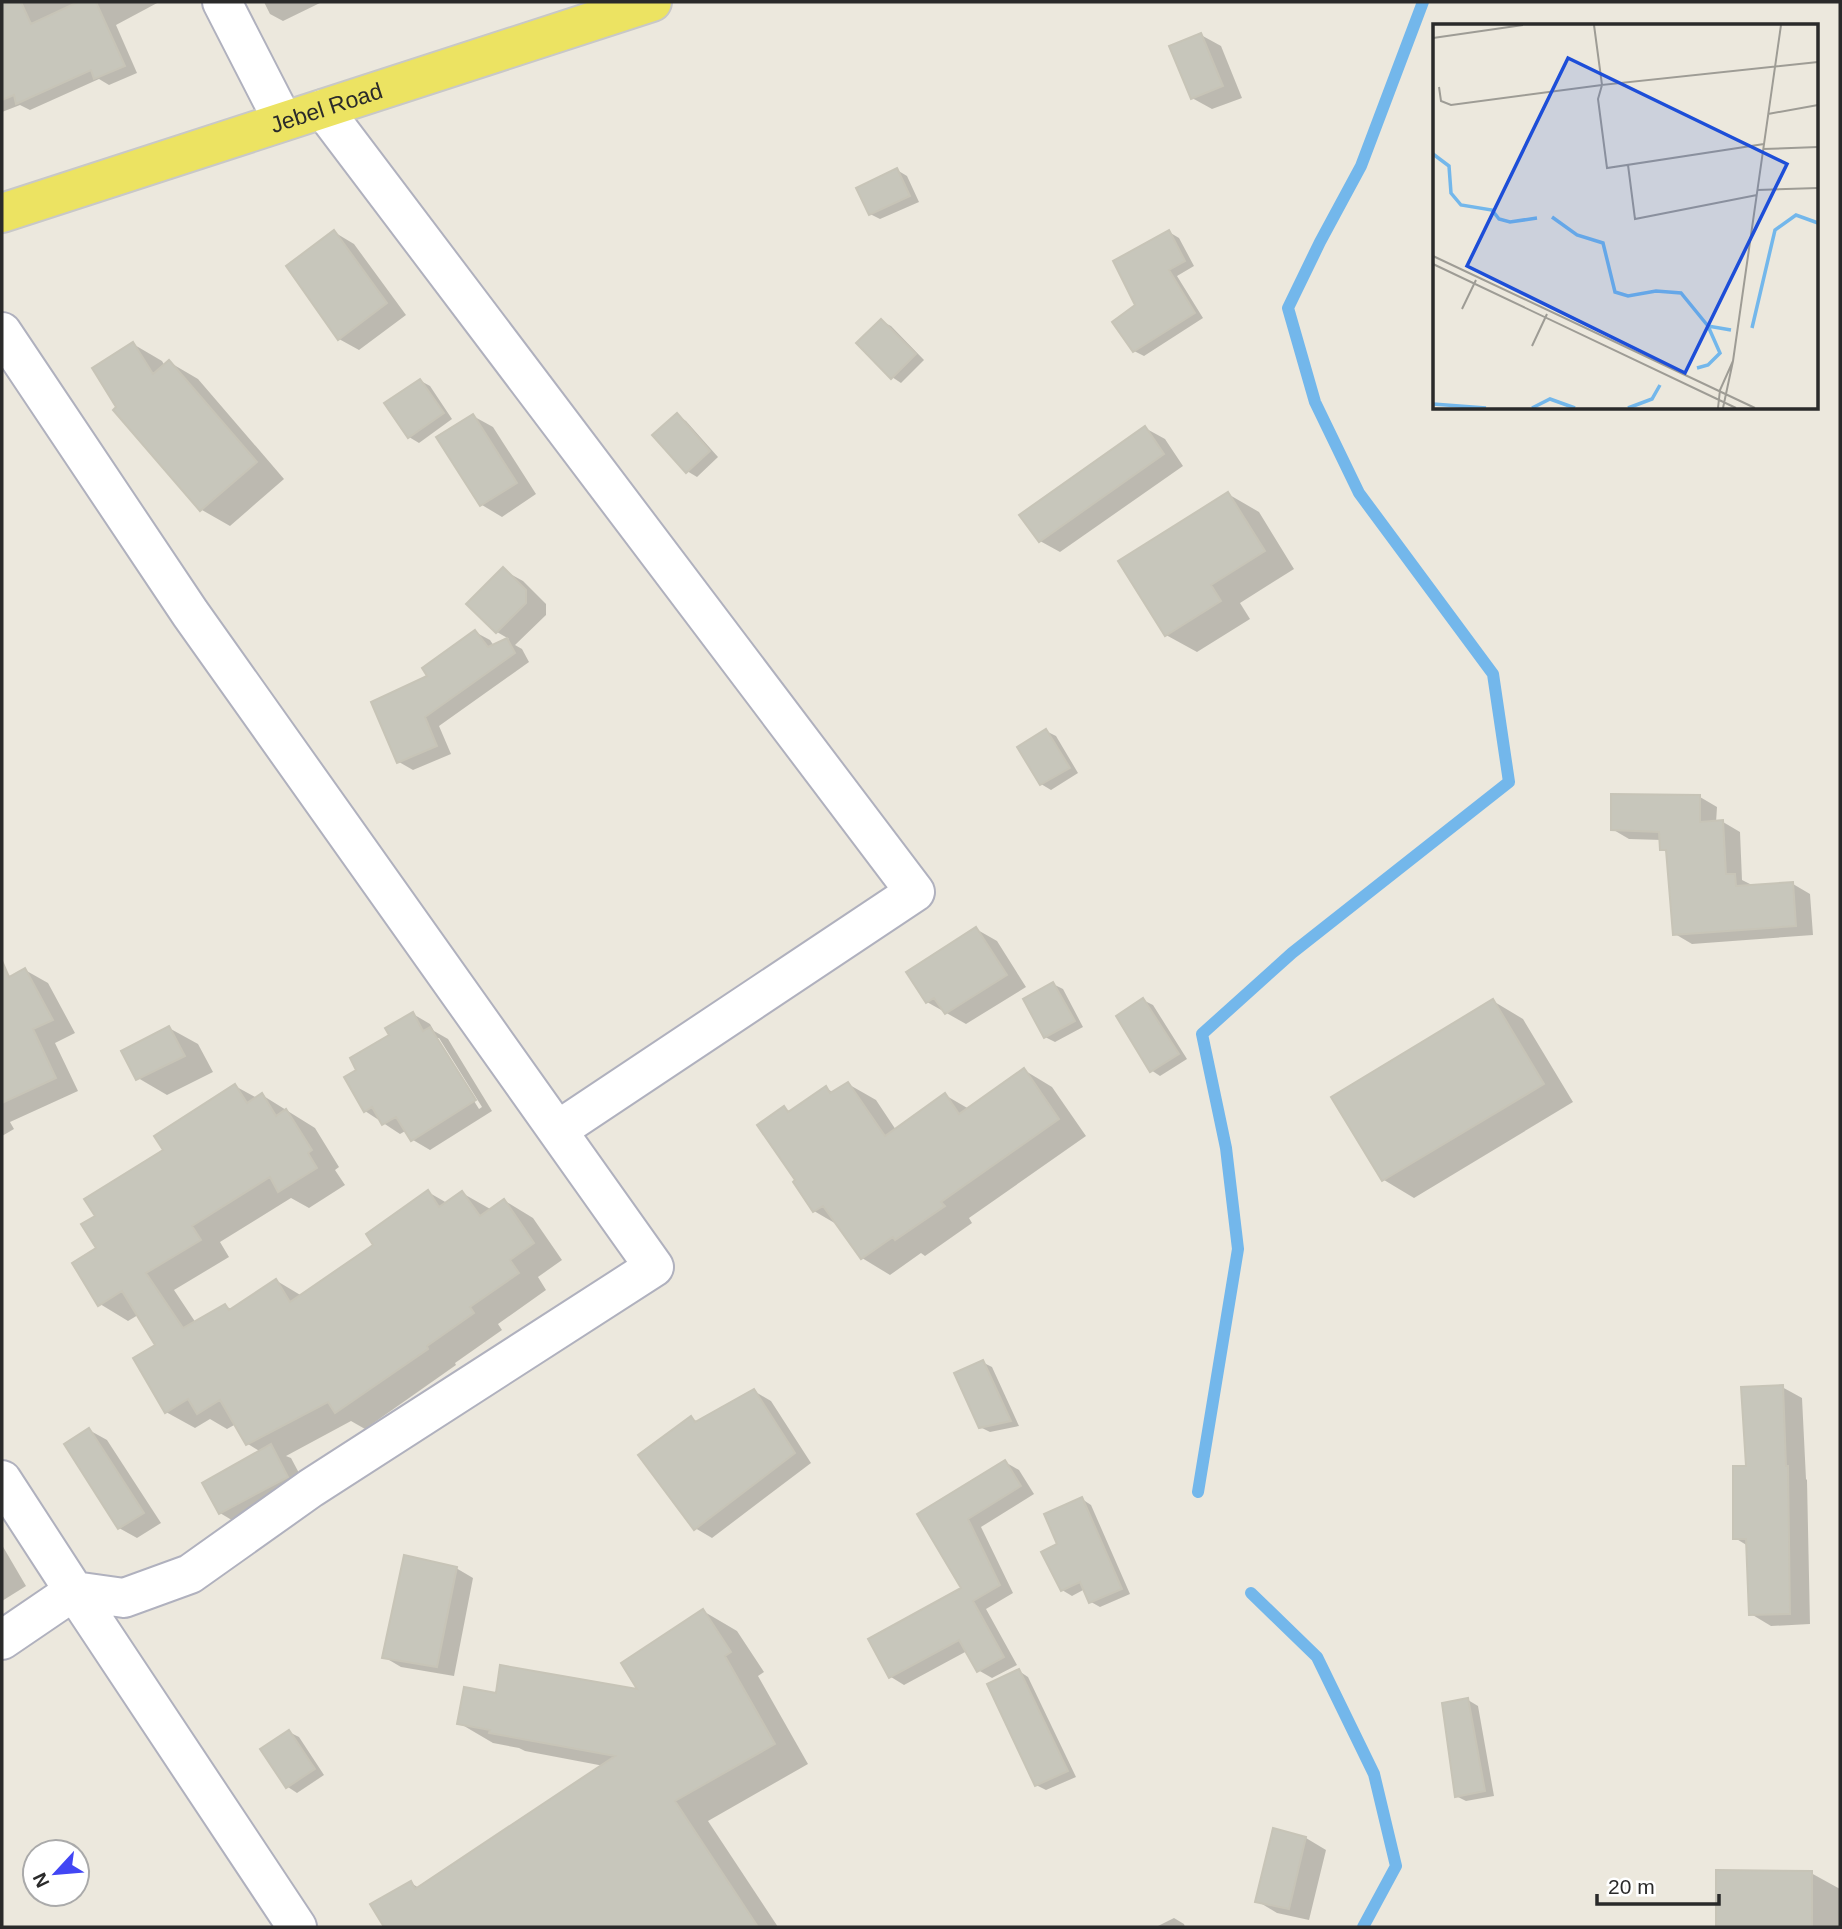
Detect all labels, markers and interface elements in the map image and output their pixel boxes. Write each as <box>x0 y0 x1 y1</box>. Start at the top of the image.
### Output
inset map <box>1433 24 1818 410</box>
street label: Jebel Road <box>267 77 386 138</box>
north arrow <box>21 1838 91 1908</box>
scale bar <box>1597 1862 1720 1906</box>
text: N <box>29 1869 54 1891</box>
text: 20 m <box>1608 1875 1655 1898</box>

